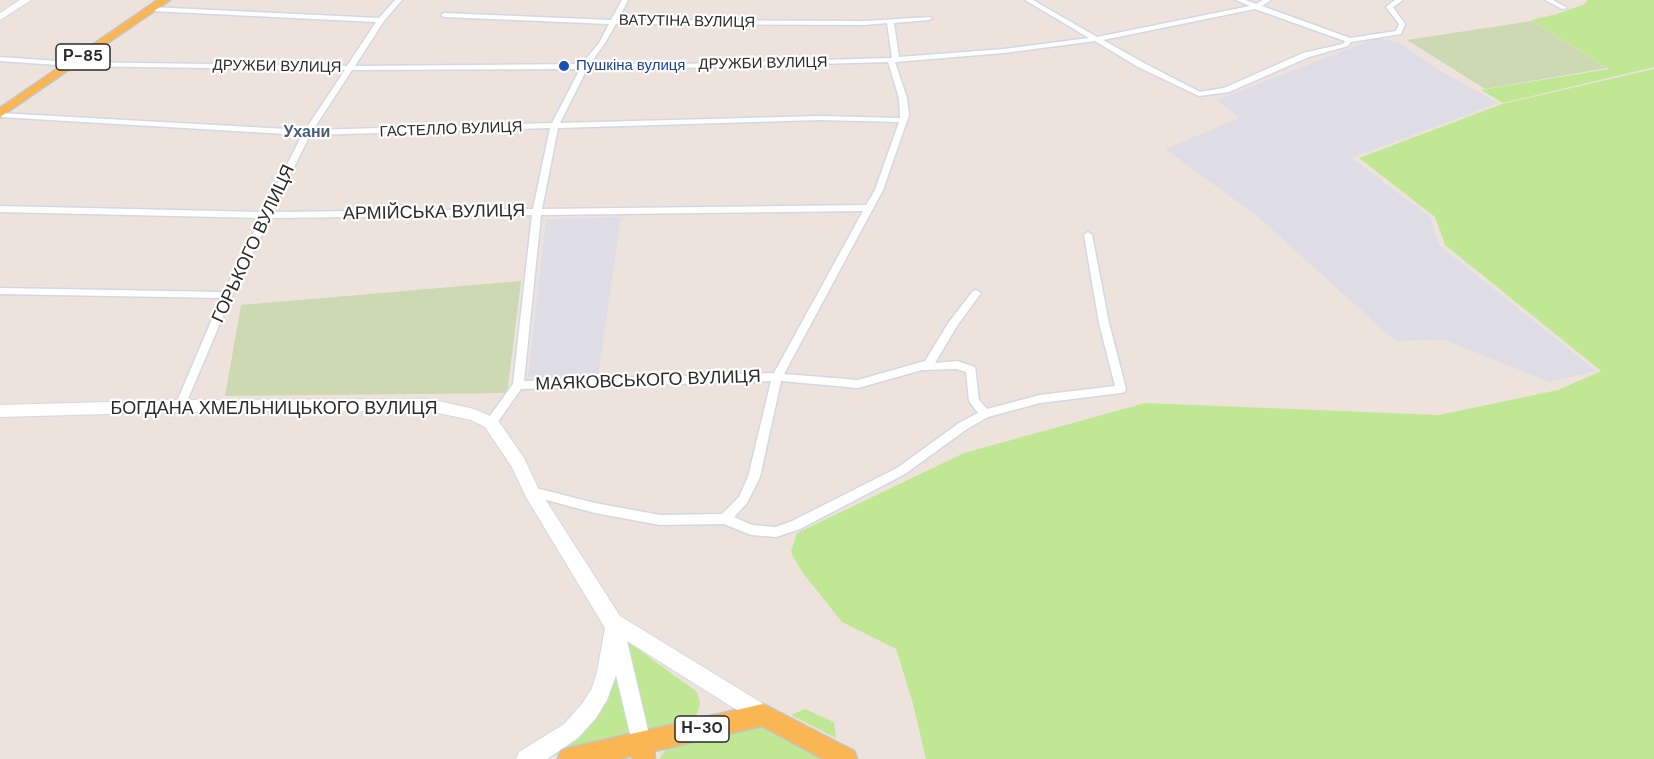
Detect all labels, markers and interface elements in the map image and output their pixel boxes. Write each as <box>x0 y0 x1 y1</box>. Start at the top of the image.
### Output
street label: ВАТУТІНА ВУЛИЦЯ <box>619 12 755 32</box>
road number: Р-85 <box>56 44 110 70</box>
street label: ДРУЖБИ ВУЛИЦЯ <box>698 54 828 74</box>
street label: ДРУЖБИ ВУЛИЦЯ <box>212 57 342 77</box>
place label: Пушкіна вулиця <box>576 57 685 75</box>
marker: Пушкіна вулиця <box>557 59 571 73</box>
street label: ГАСТЕЛЛО ВУЛИЦЯ <box>379 119 523 141</box>
district label: Ухани <box>284 123 330 143</box>
street label: ГОРЬКОГО ВУЛИЦЯ <box>208 162 300 326</box>
street label: АРМІЙСЬКА ВУЛИЦЯ <box>343 201 525 225</box>
street label: МАЯКОВСЬКОГО ВУЛИЦЯ <box>535 366 761 396</box>
street label: БОГДАНА ХМЕЛЬНИЦЬКОГО ВУЛИЦЯ <box>111 398 437 420</box>
road number: Н-30 <box>675 716 729 742</box>

